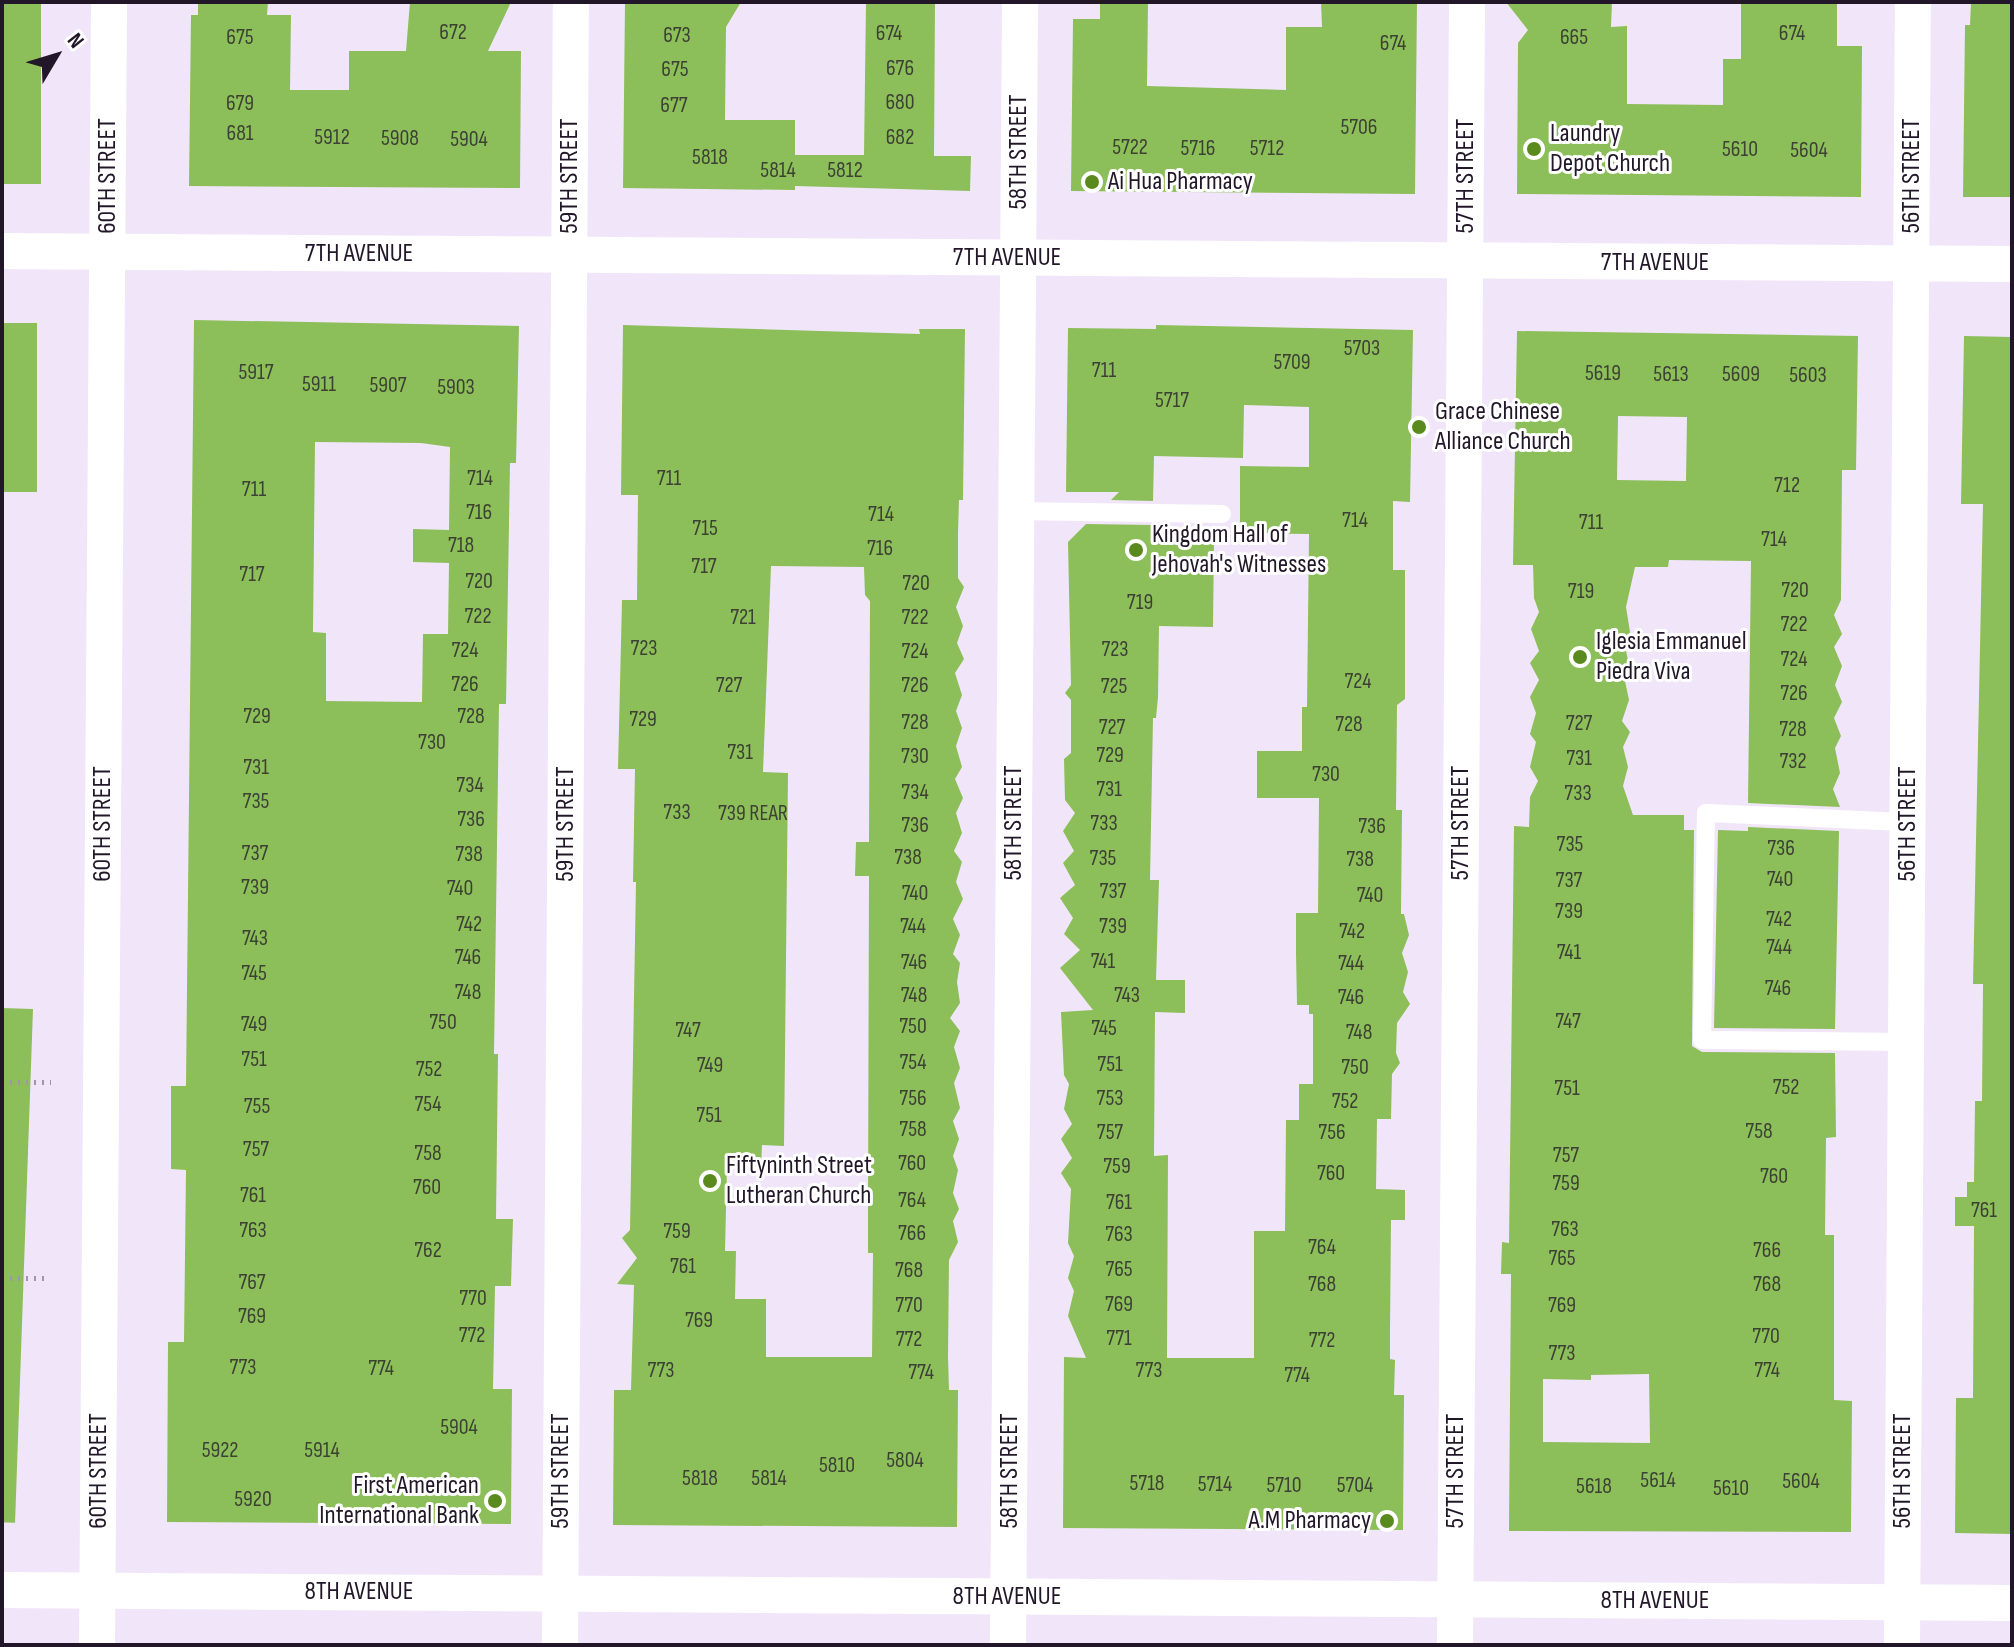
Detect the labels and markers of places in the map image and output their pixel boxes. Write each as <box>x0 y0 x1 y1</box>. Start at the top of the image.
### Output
place label: Laundry Depot Church <box>1550 118 1670 180</box>
marker: Laundry Depot Church <box>1525 140 1543 158</box>
place label: Ai Hua Pharmacy <box>1108 166 1253 198</box>
marker: Ai Hua Pharmacy <box>1083 173 1101 191</box>
place label: Grace Chinese Alliance Church <box>1435 396 1571 458</box>
marker: Grace Chinese Alliance Church <box>1410 418 1428 436</box>
place label: Kingdom Hall of Jehovah's Witnesses <box>1152 519 1326 580</box>
marker: Kingdom Hall of Jehovah's Witnesses <box>1127 541 1145 559</box>
place label: Iglesia Emmanuel Piedra Viva <box>1596 626 1747 688</box>
marker: Iglesia Emmanuel Piedra Viva <box>1571 648 1589 666</box>
place label: Fiftyninth Street Lutheran Church <box>726 1150 872 1212</box>
marker: Fiftyninth Street Lutheran Church <box>701 1172 719 1190</box>
place label: First American International Bank <box>319 1470 479 1532</box>
marker: First American International Bank <box>486 1492 504 1510</box>
place label: A.M Pharmacy <box>1249 1505 1371 1537</box>
marker: A.M Pharmacy <box>1378 1512 1396 1530</box>

